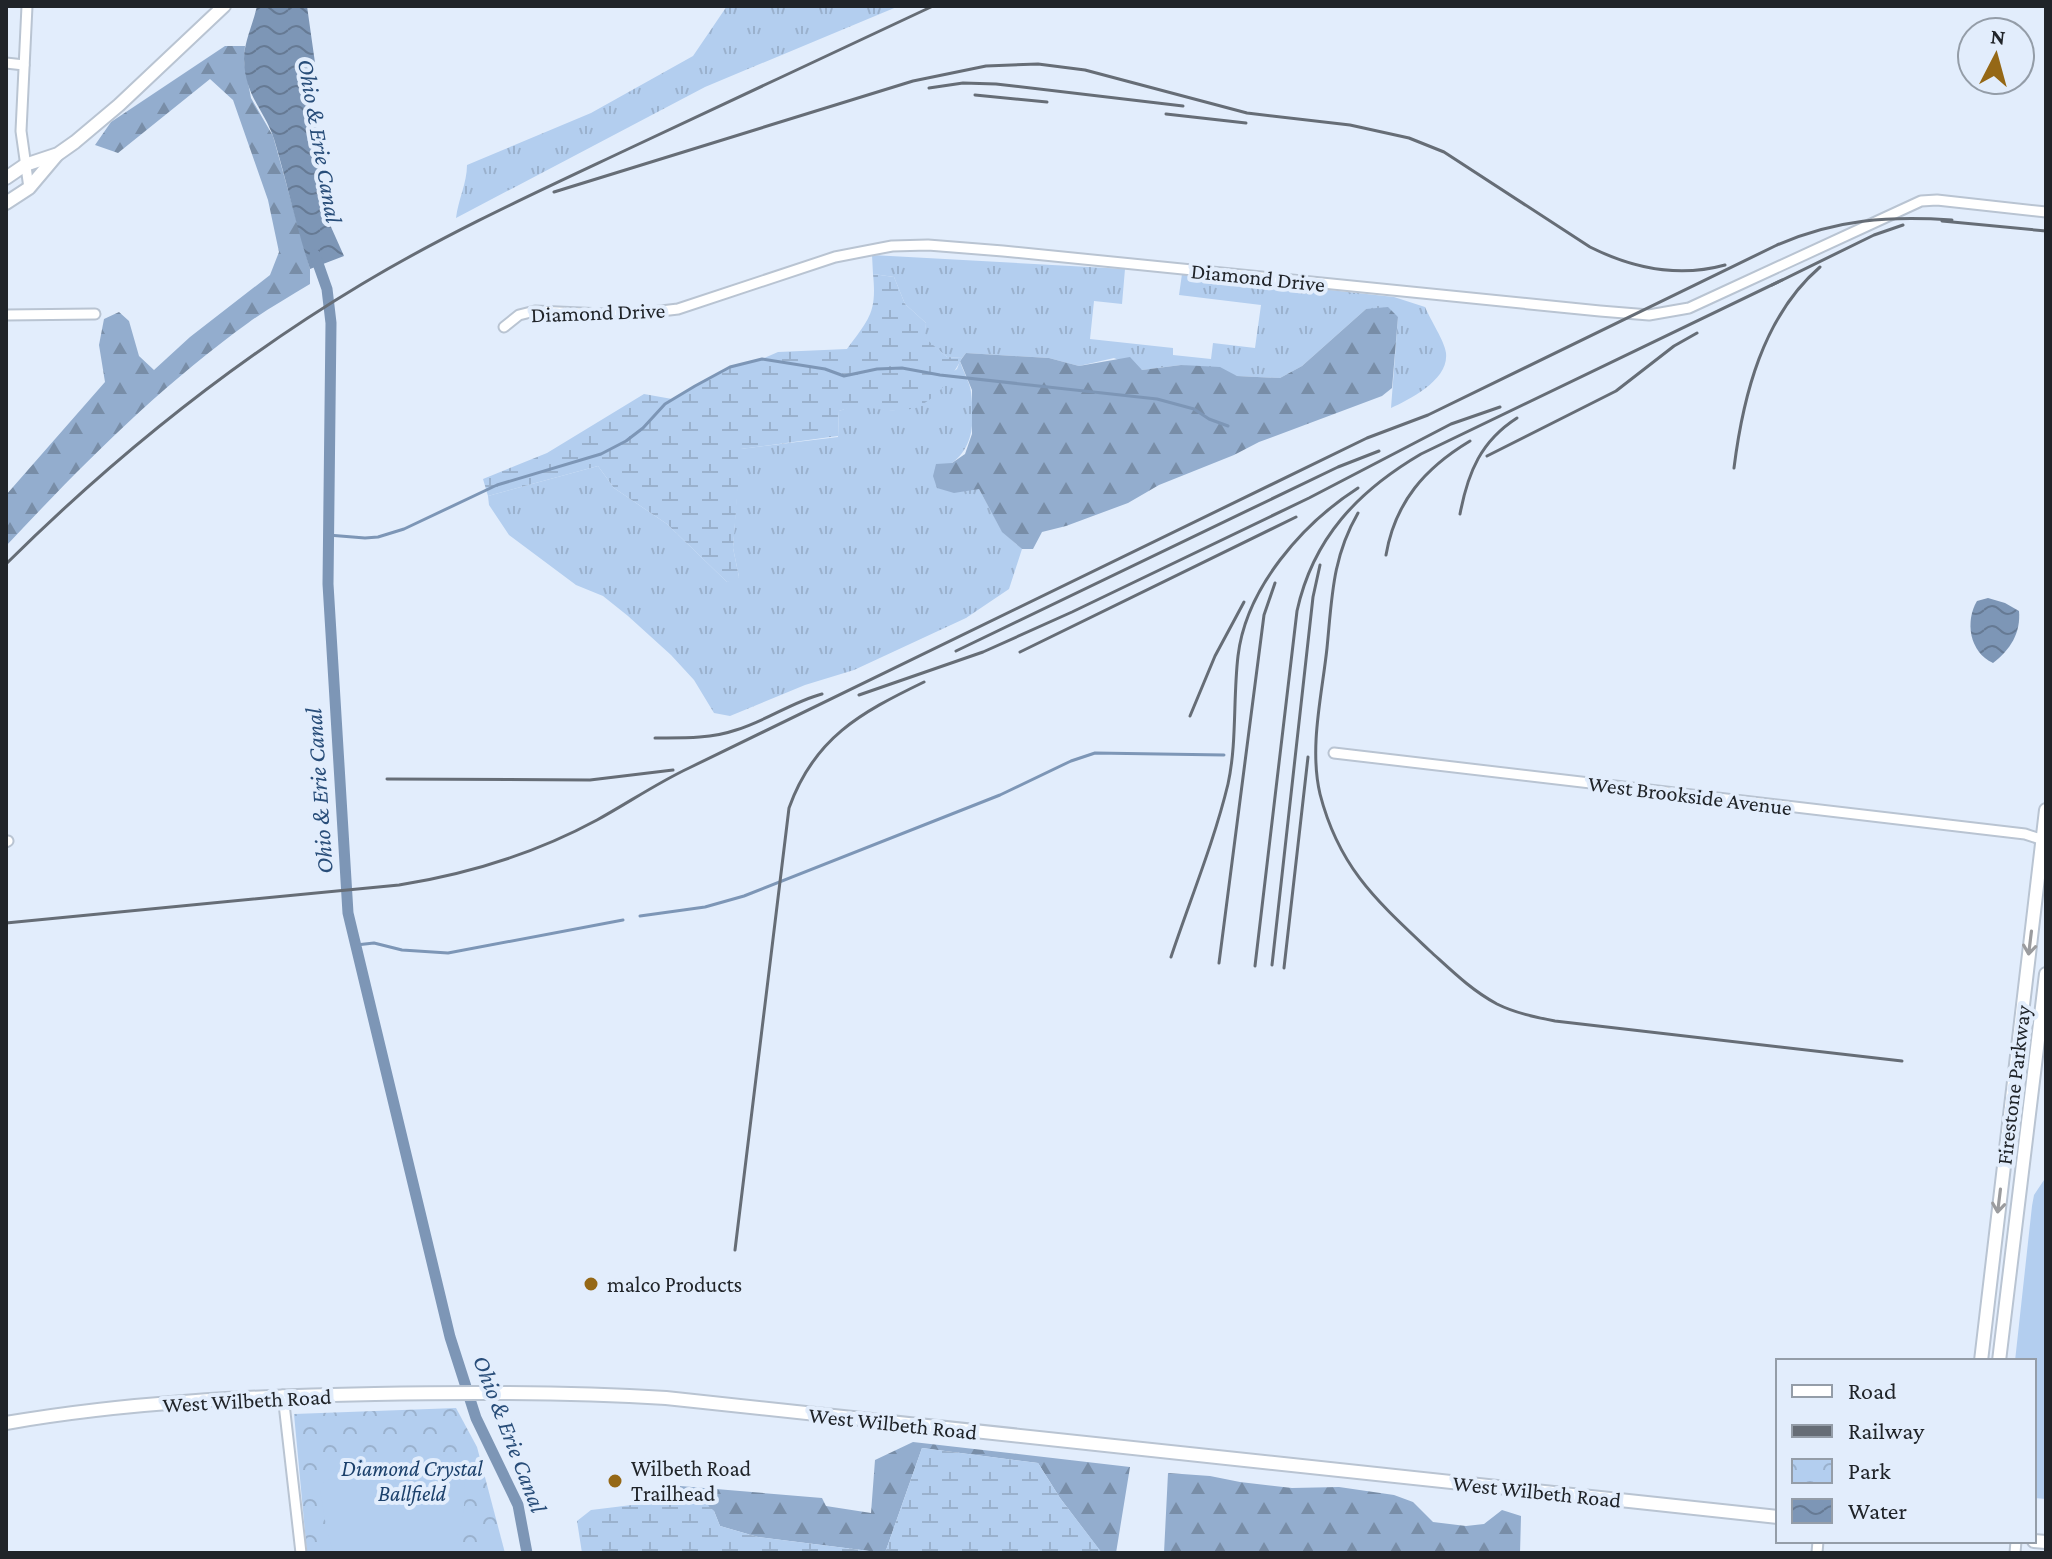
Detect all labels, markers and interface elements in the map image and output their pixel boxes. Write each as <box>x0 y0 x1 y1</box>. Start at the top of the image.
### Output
north arrow <box>1956 16 2036 96</box>
text: N <box>1989 23 2007 50</box>
water label: Ohio & Erie Canal <box>293 57 348 226</box>
street label: Diamond Drive <box>1190 258 1326 297</box>
street label: Diamond Drive <box>530 298 666 327</box>
water label: Ohio & Erie Canal <box>299 706 338 875</box>
street label: West Brookside Avenue <box>1587 771 1793 820</box>
one-way arrow <box>2022 929 2037 956</box>
street label: Firestone Parkway <box>1991 1003 2036 1166</box>
one-way arrow <box>1992 1187 2007 1214</box>
place label: malco Products <box>607 1272 742 1297</box>
marker: malco Products <box>582 1275 600 1293</box>
water label: Ohio & Erie Canal <box>468 1351 553 1517</box>
legend <box>1776 1359 2036 1543</box>
text: Road <box>1848 1377 1897 1404</box>
street label: West Wilbeth Road <box>162 1384 333 1417</box>
street label: West Wilbeth Road <box>808 1402 979 1445</box>
text: Railway <box>1848 1417 1925 1444</box>
park label: Diamond Crystal Ballfield <box>341 1456 483 1506</box>
place label: Wilbeth Road Trailhead <box>631 1456 752 1506</box>
text: Park <box>1848 1457 1891 1484</box>
street label: West Wilbeth Road <box>1452 1470 1623 1513</box>
marker: Wilbeth Road Trailhead <box>606 1472 624 1490</box>
text: Water <box>1848 1497 1907 1524</box>

